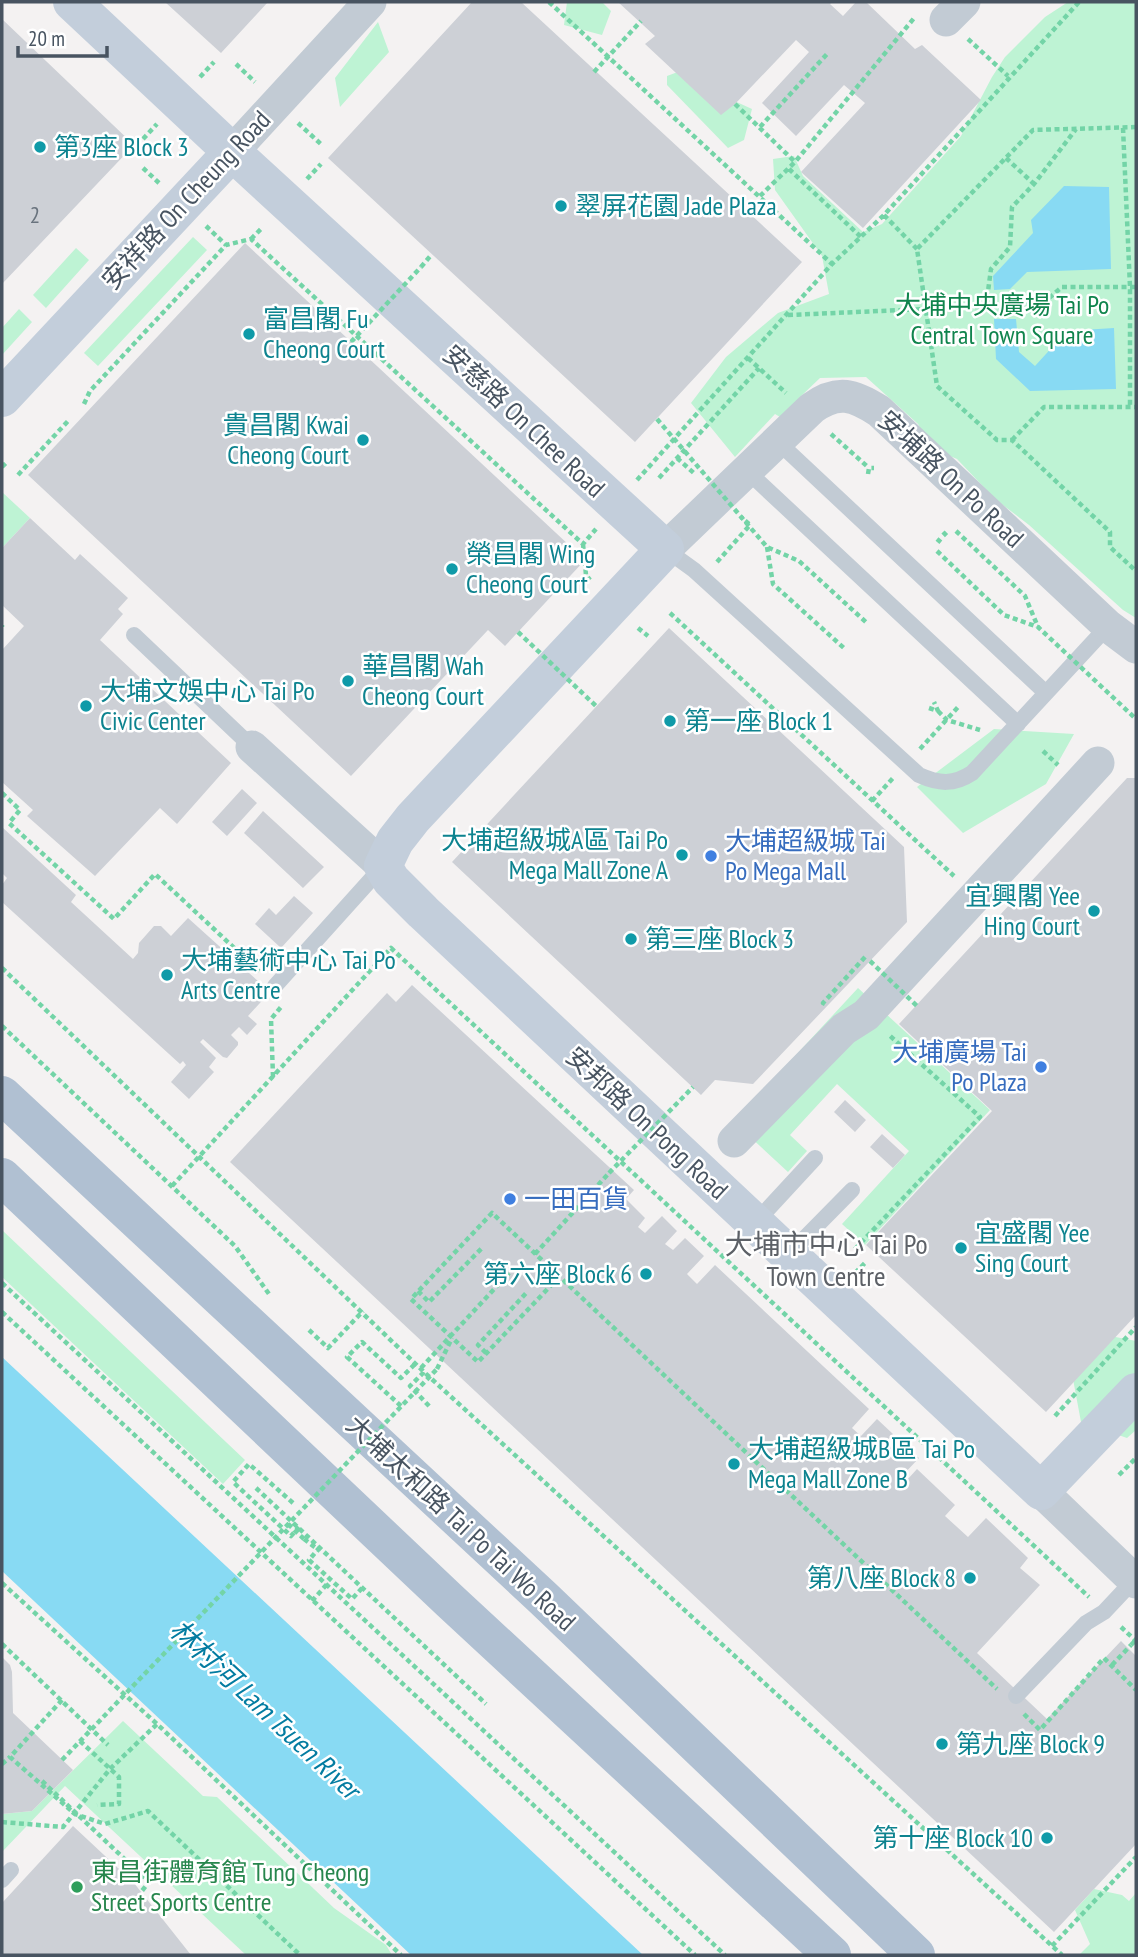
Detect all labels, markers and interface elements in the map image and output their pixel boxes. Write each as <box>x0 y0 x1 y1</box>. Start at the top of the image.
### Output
scale bar <box>18 14 107 58</box>
text: 20 m <box>28 25 65 52</box>
street label: 安祥路 On Cheung Road <box>94 103 277 296</box>
place label: 第3座 Block 3 <box>54 130 189 163</box>
marker: 第3座 Block 3 <box>32 139 48 155</box>
place label: 翠屏花園 Jade Plaza <box>575 189 777 222</box>
marker: 翠屏花園 Jade Plaza <box>553 198 569 214</box>
house number: 2 <box>30 200 40 229</box>
park label: 大埔中央廣場 Tai Po Central Town Square <box>895 288 1109 351</box>
place label: 富昌閣 Fu Cheong Court <box>263 302 385 365</box>
marker: 富昌閣 Fu Cheong Court <box>241 326 257 342</box>
street label: 安慈路 On Chee Road <box>437 337 612 504</box>
street label: 安埔路 On Po Road <box>872 403 1031 554</box>
place label: 貴昌閣 Kwai Cheong Court <box>222 408 349 471</box>
marker: 貴昌閣 Kwai Cheong Court <box>355 432 371 448</box>
place label: 榮昌閣 Wing Cheong Court <box>466 537 595 600</box>
marker: 榮昌閣 Wing Cheong Court <box>444 561 460 577</box>
place label: 華昌閣 Wah Cheong Court <box>362 649 484 712</box>
marker: 華昌閣 Wah Cheong Court <box>340 673 356 689</box>
place label: 大埔文娛中心 Tai Po Civic Center <box>100 674 315 737</box>
marker: 大埔文娛中心 Tai Po Civic Center <box>78 698 94 714</box>
place label: 第一座 Block 1 <box>684 704 833 737</box>
marker: 第一座 Block 1 <box>662 713 678 729</box>
place label: 大埔超級城A區 Tai Po Mega Mall Zone A <box>441 823 669 886</box>
place label: 大埔超級城 Tai Po Mega Mall <box>725 824 886 887</box>
marker: 大埔超級城A區 Tai Po Mega Mall Zone A <box>674 847 690 863</box>
marker: 大埔超級城 Tai Po Mega Mall <box>703 848 719 864</box>
place label: 宜興閣 Yee Hing Court <box>965 879 1080 942</box>
marker: 宜興閣 Yee Hing Court <box>1086 903 1102 919</box>
place label: 第三座 Block 3 <box>645 922 794 955</box>
marker: 第三座 Block 3 <box>623 931 639 947</box>
place label: 大埔藝術中心 Tai Po Arts Centre <box>181 943 396 1006</box>
marker: 大埔藝術中心 Tai Po Arts Centre <box>159 967 175 983</box>
place label: 大埔廣場 Tai Po Plaza <box>892 1035 1027 1098</box>
street label: 安邦路 On Pong Road <box>560 1039 735 1206</box>
marker: 大埔廣場 Tai Po Plaza <box>1033 1059 1049 1075</box>
place label: 一田百貨 <box>524 1182 628 1215</box>
marker: 一田百貨 <box>502 1191 518 1207</box>
place label: 宜盛閣 Yee Sing Court <box>975 1216 1090 1279</box>
district label: 大埔市中心 Tai Po Town Centre <box>724 1225 928 1294</box>
marker: 宜盛閣 Yee Sing Court <box>953 1240 969 1256</box>
place label: 第六座 Block 6 <box>483 1257 632 1290</box>
marker: 第六座 Block 6 <box>638 1266 654 1282</box>
street label: 大埔太和路 Tai Po Tai Wo Road <box>340 1408 583 1638</box>
place label: 大埔超級城B區 Tai Po Mega Mall Zone B <box>748 1432 975 1495</box>
marker: 大埔超級城B區 Tai Po Mega Mall Zone B <box>726 1456 742 1472</box>
place label: 第八座 Block 8 <box>807 1561 956 1594</box>
marker: 第八座 Block 8 <box>962 1570 978 1586</box>
water label: 林村河 Lam Tsuen River <box>162 1611 371 1809</box>
place label: 第九座 Block 9 <box>956 1727 1105 1760</box>
marker: 第九座 Block 9 <box>934 1736 950 1752</box>
place label: 第十座 Block 10 <box>872 1821 1033 1854</box>
marker: 第十座 Block 10 <box>1039 1830 1055 1846</box>
place label: 東昌街體育館 Tung Cheong Street Sports Centre <box>91 1855 369 1918</box>
marker: 東昌街體育館 Tung Cheong Street Sports Centre <box>69 1879 85 1895</box>

